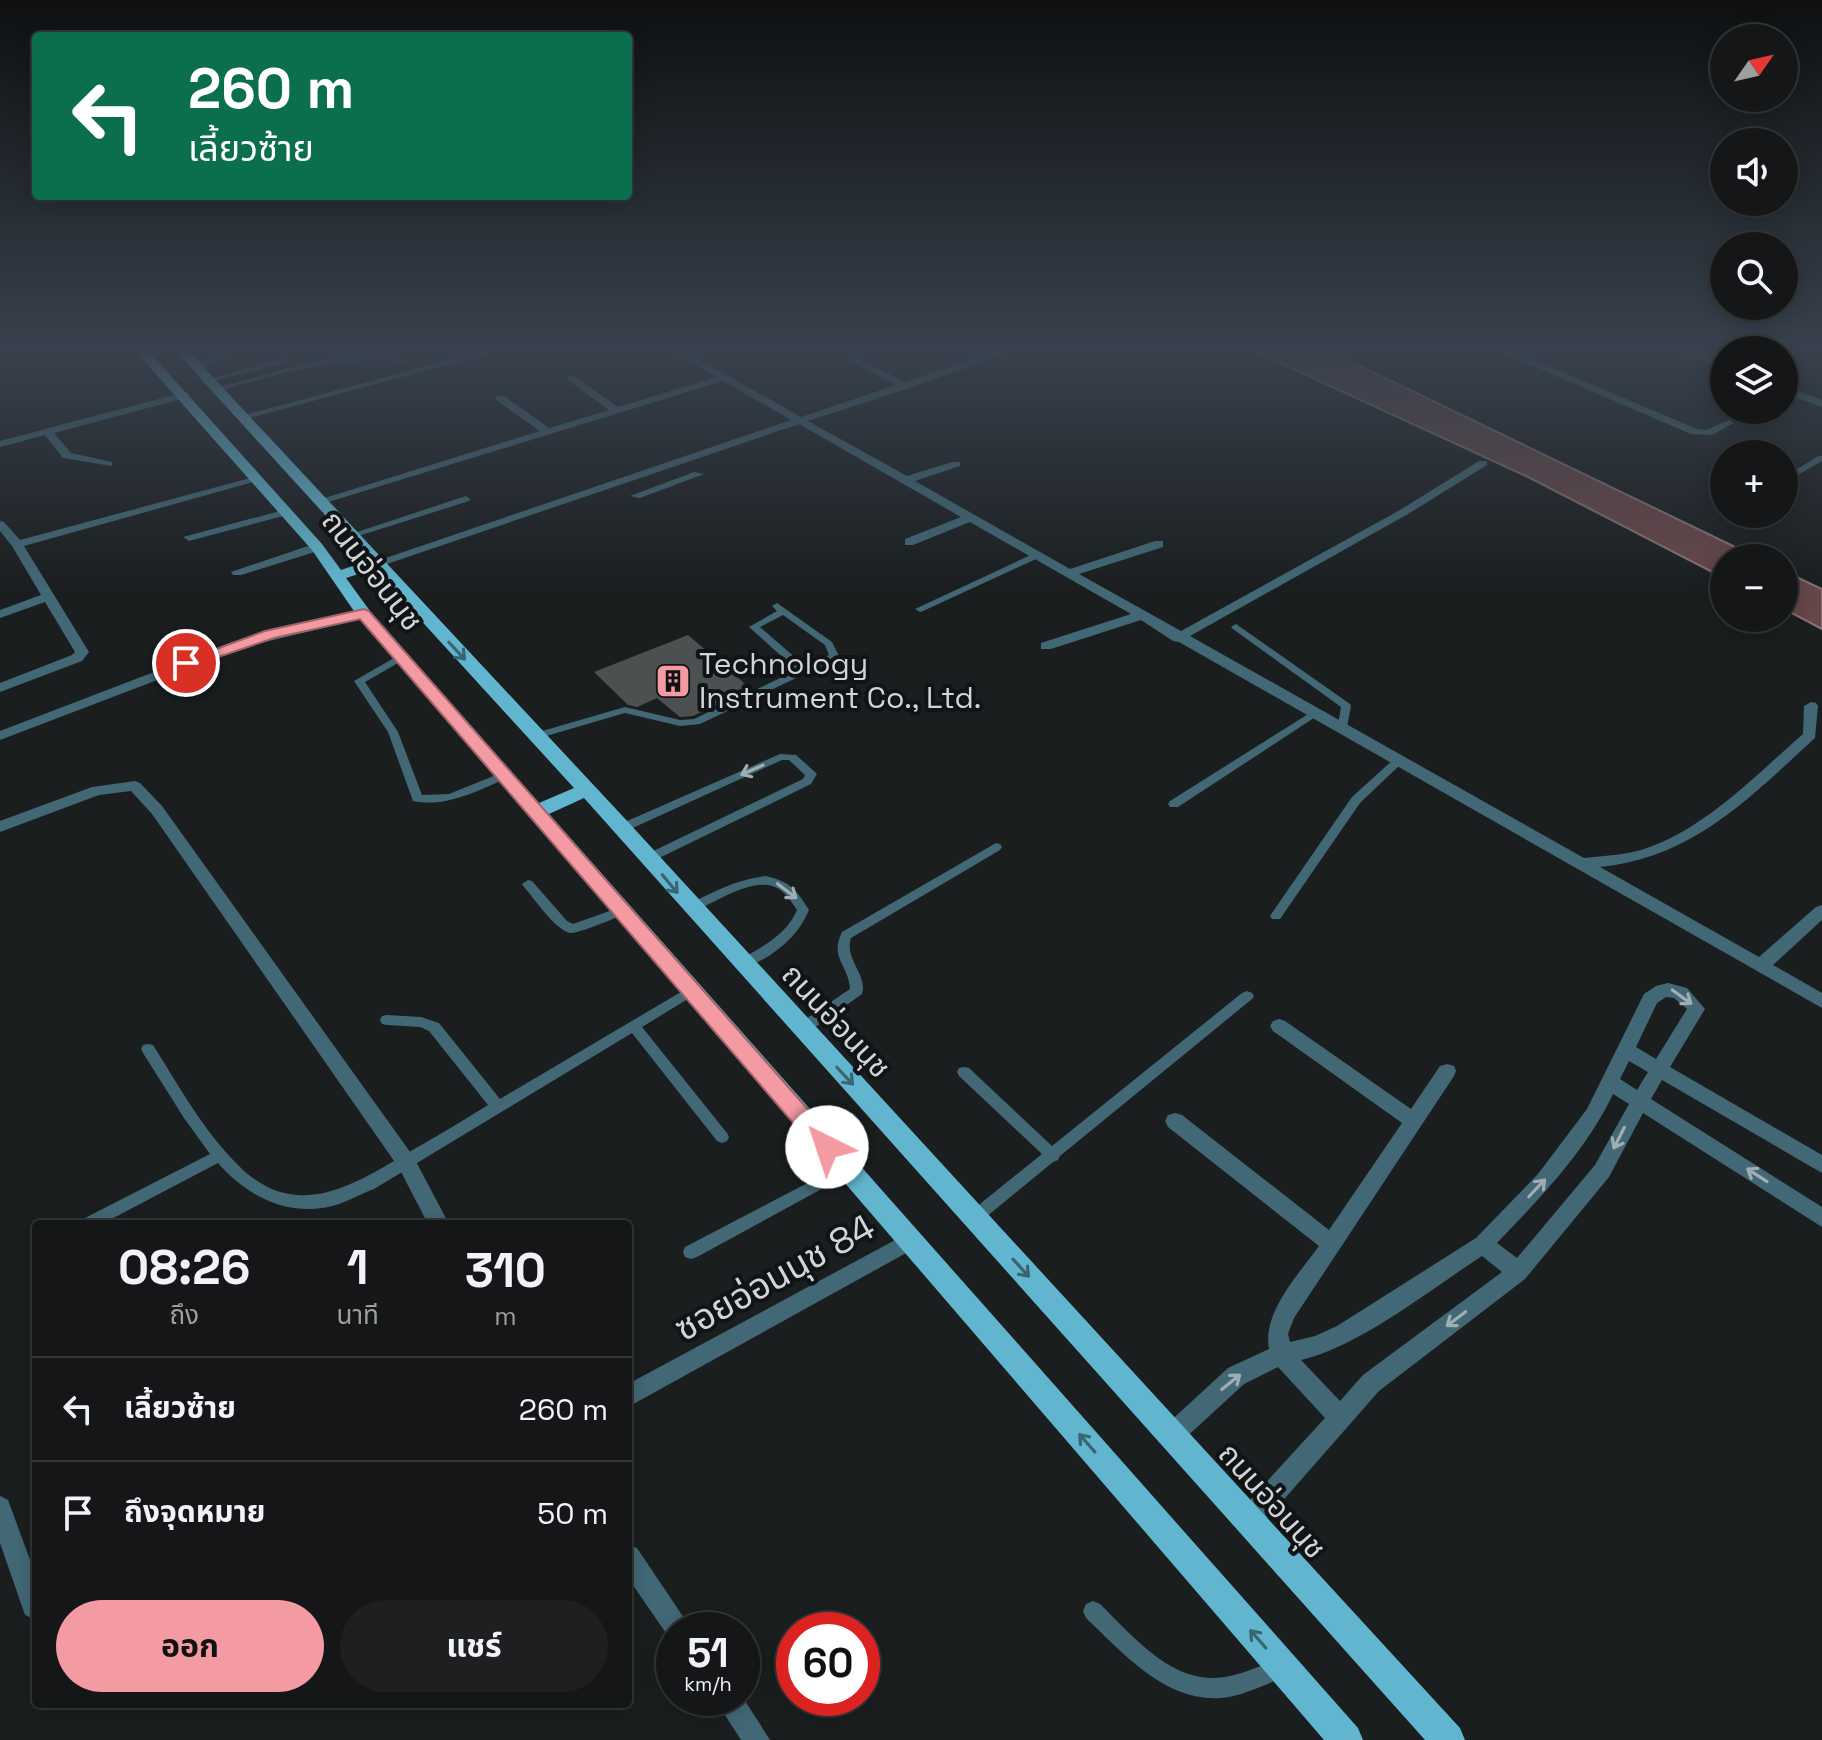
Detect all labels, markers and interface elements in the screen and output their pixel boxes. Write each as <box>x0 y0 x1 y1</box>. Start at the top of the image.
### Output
north arrow <box>1710 24 1798 112</box>
map controls <box>1710 24 1798 632</box>
text: 260 m <box>188 53 354 124</box>
icon: left <box>56 64 160 168</box>
text: เลี้ยวซ้าย <box>188 126 314 172</box>
button: sound <box>1710 128 1798 216</box>
button: search <box>1710 232 1798 320</box>
button: layers <box>1710 336 1798 424</box>
button: + <box>1710 440 1798 528</box>
street label: ถนนอ่อนนุช <box>313 503 432 639</box>
button: − <box>1710 544 1798 632</box>
pin <box>152 629 220 697</box>
icon: arrive <box>164 641 208 685</box>
one-way arrow <box>447 641 465 661</box>
place label: Technology Instrument Co., Ltd. <box>699 644 981 717</box>
building icon: Technology Instrument Co., Ltd. <box>654 662 692 700</box>
one-way arrow <box>740 763 764 778</box>
one-way arrow <box>661 873 679 894</box>
one-way arrow <box>776 882 797 899</box>
street label: ถนนอ่อนนุช <box>773 955 899 1086</box>
one-way arrow <box>1670 988 1693 1005</box>
one-way arrow <box>836 1066 855 1086</box>
position arrow <box>785 1105 869 1189</box>
one-way arrow <box>1611 1126 1627 1150</box>
one-way arrow <box>1746 1167 1768 1184</box>
one-way arrow <box>1528 1178 1547 1198</box>
street label: ซอยอ่อนนุช 84 <box>666 1204 883 1352</box>
text: 08:26 <box>118 1237 250 1298</box>
text: 1 <box>347 1237 368 1298</box>
text: 310 <box>465 1240 546 1301</box>
one-way arrow <box>1012 1257 1030 1277</box>
text: ถึง <box>169 1298 199 1332</box>
text: นาที <box>336 1298 379 1332</box>
text: m <box>494 1299 517 1333</box>
one-way arrow <box>1446 1311 1467 1328</box>
one-way arrow <box>1220 1373 1241 1391</box>
icon: left <box>56 1387 100 1431</box>
text: เลี้ยวซ้าย <box>124 1388 236 1427</box>
text: 260 m <box>519 1390 608 1429</box>
one-way arrow <box>1078 1434 1096 1454</box>
street label: ถนนอ่อนนุช <box>1210 1435 1335 1567</box>
icon: arrive <box>56 1491 100 1535</box>
text: ถึงจุดหมาย <box>124 1492 265 1531</box>
text: 50 m <box>537 1494 608 1533</box>
button: ออก <box>56 1600 324 1692</box>
button: แชร์ <box>340 1600 608 1692</box>
speed limit sign: 60 <box>776 1612 880 1716</box>
text: 51 <box>687 1628 729 1679</box>
one-way arrow <box>1250 1629 1268 1649</box>
text: km/h <box>684 1671 732 1697</box>

